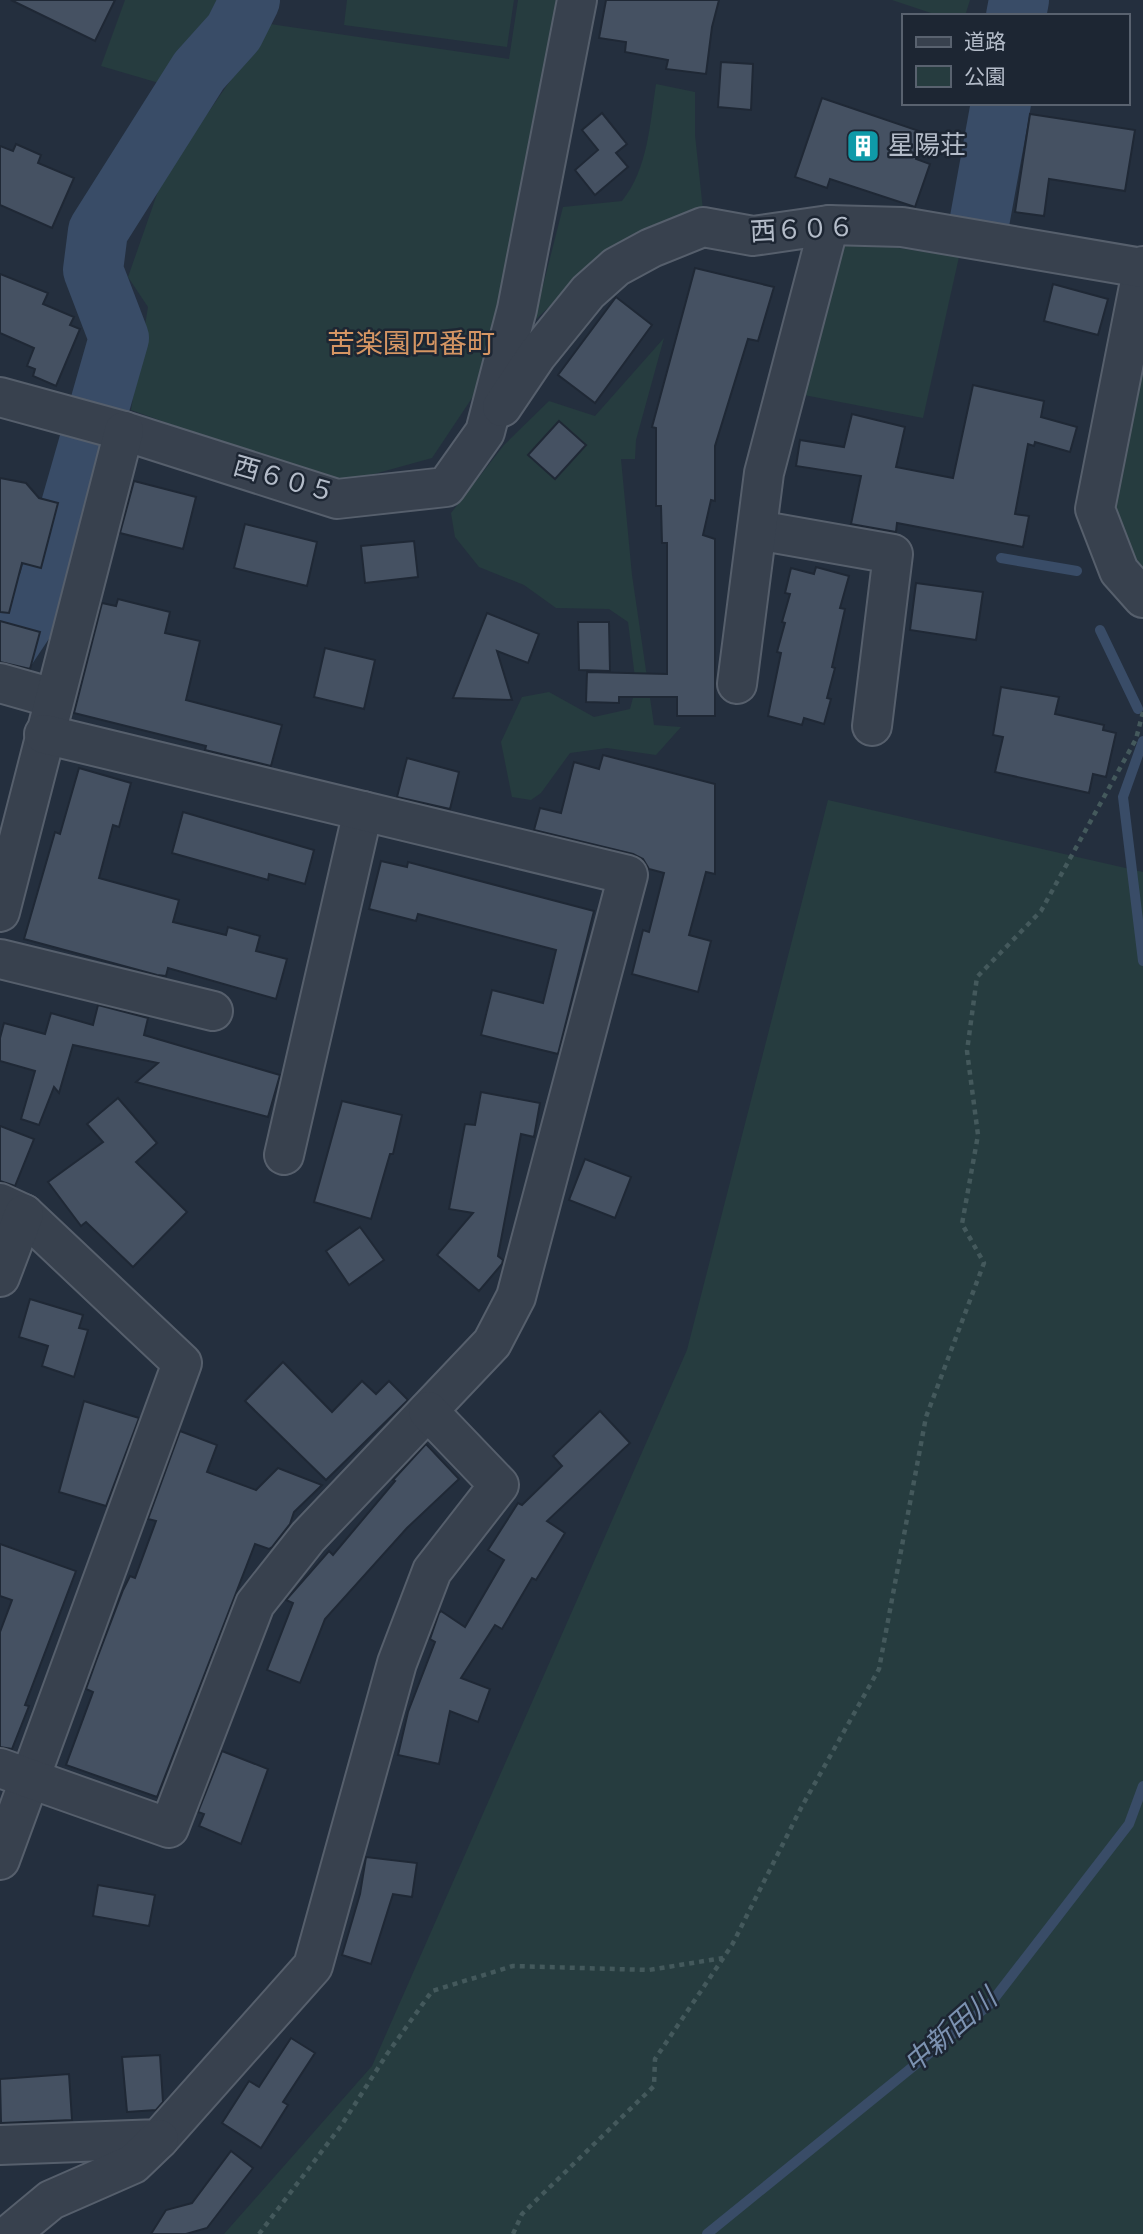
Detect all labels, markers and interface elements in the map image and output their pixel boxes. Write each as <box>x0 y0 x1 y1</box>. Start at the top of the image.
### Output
legend <box>902 14 1129 105</box>
text: 道路 <box>964 31 1006 53</box>
text: 公園 <box>964 67 1006 88</box>
building icon: 星陽荘 <box>844 127 882 165</box>
place label: 星陽荘 <box>888 132 966 159</box>
street label: 西６０６ <box>749 214 855 246</box>
district label: 苦楽園四番町 <box>327 329 495 359</box>
street label: 西６０５ <box>230 453 338 507</box>
water label: 中新田川 <box>898 1981 1005 2079</box>

